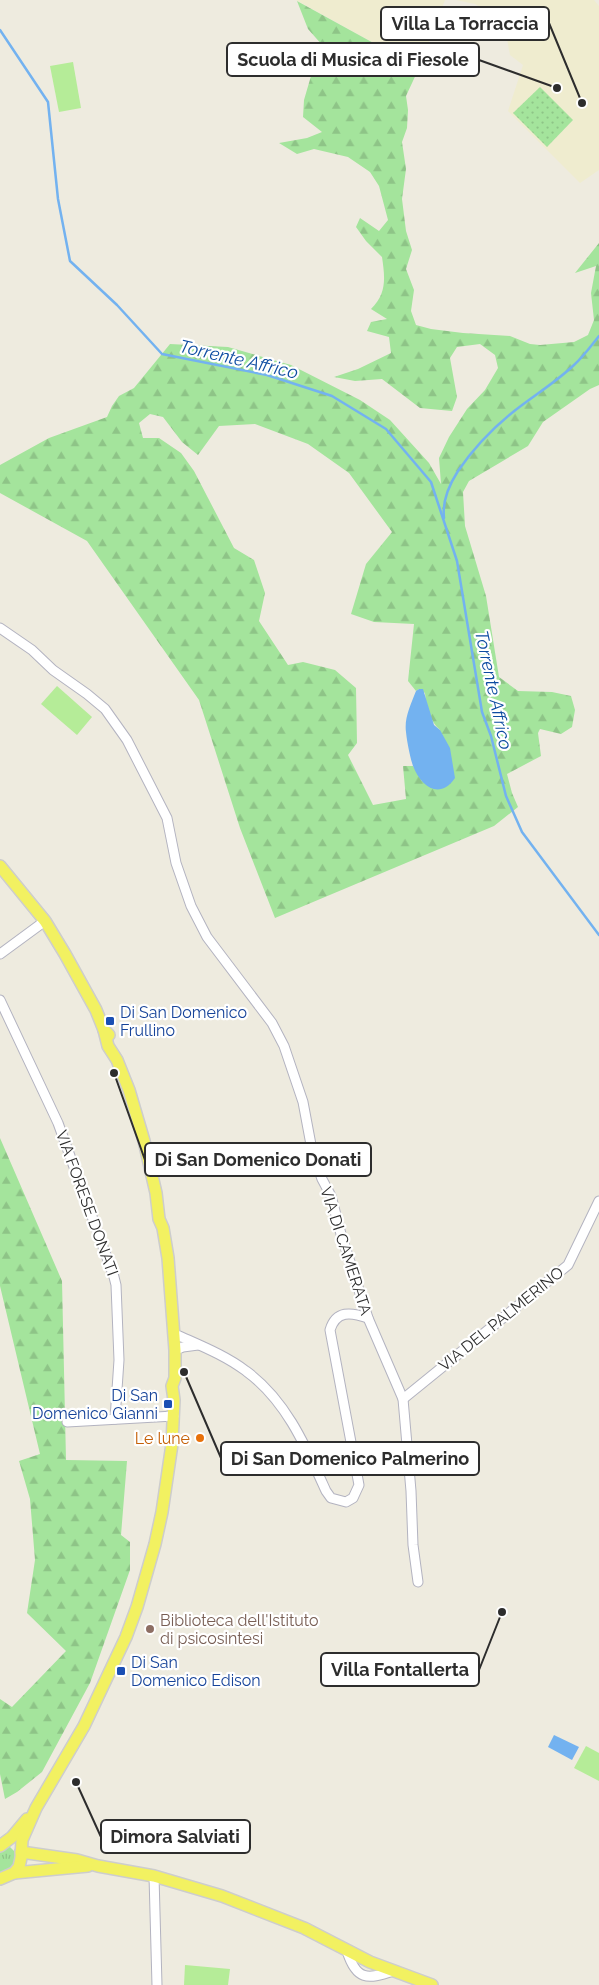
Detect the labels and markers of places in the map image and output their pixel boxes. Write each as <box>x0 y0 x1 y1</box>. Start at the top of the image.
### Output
callout: Villa La Torraccia <box>381 7 549 40</box>
callout: Scuola di Musica di Fiesole <box>227 43 479 76</box>
place label: Di San Domenico Frullino <box>120 1003 247 1040</box>
marker: Di San Domenico Frullino <box>104 1015 116 1027</box>
callout: Di San Domenico Donati <box>145 1143 371 1176</box>
place label: Di San Domenico Gianni <box>32 1386 158 1423</box>
marker: Di San Domenico Gianni <box>162 1398 174 1410</box>
place label: Le lune <box>135 1429 190 1448</box>
marker: Le lune <box>194 1432 206 1444</box>
callout: Di San Domenico Palmerino <box>221 1442 479 1475</box>
place label: Biblioteca dell'Istituto di psicosintesi <box>160 1611 318 1648</box>
marker: Biblioteca dell'Istituto di psicosintesi <box>144 1623 156 1635</box>
place label: Di San Domenico Edison <box>131 1653 261 1690</box>
callout: Villa Fontallerta <box>321 1653 479 1686</box>
marker: Di San Domenico Edison <box>115 1665 127 1677</box>
callout: Dimora Salviati <box>101 1820 250 1853</box>

